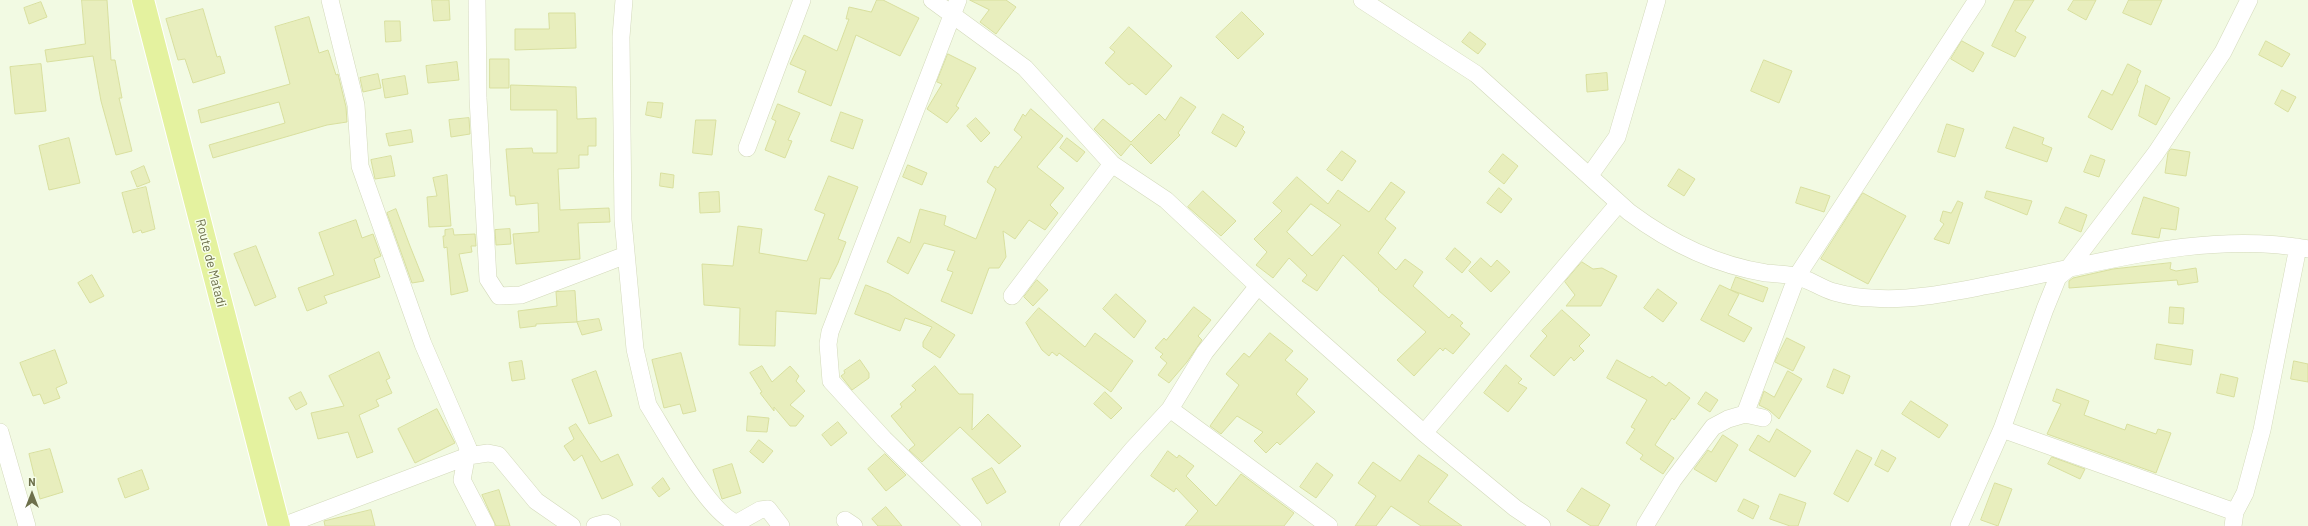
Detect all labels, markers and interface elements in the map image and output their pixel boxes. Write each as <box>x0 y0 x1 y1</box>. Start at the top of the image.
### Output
street label: Route de Matadi <box>193 217 229 309</box>
north arrow <box>12 474 52 514</box>
text: N <box>28 475 36 488</box>

